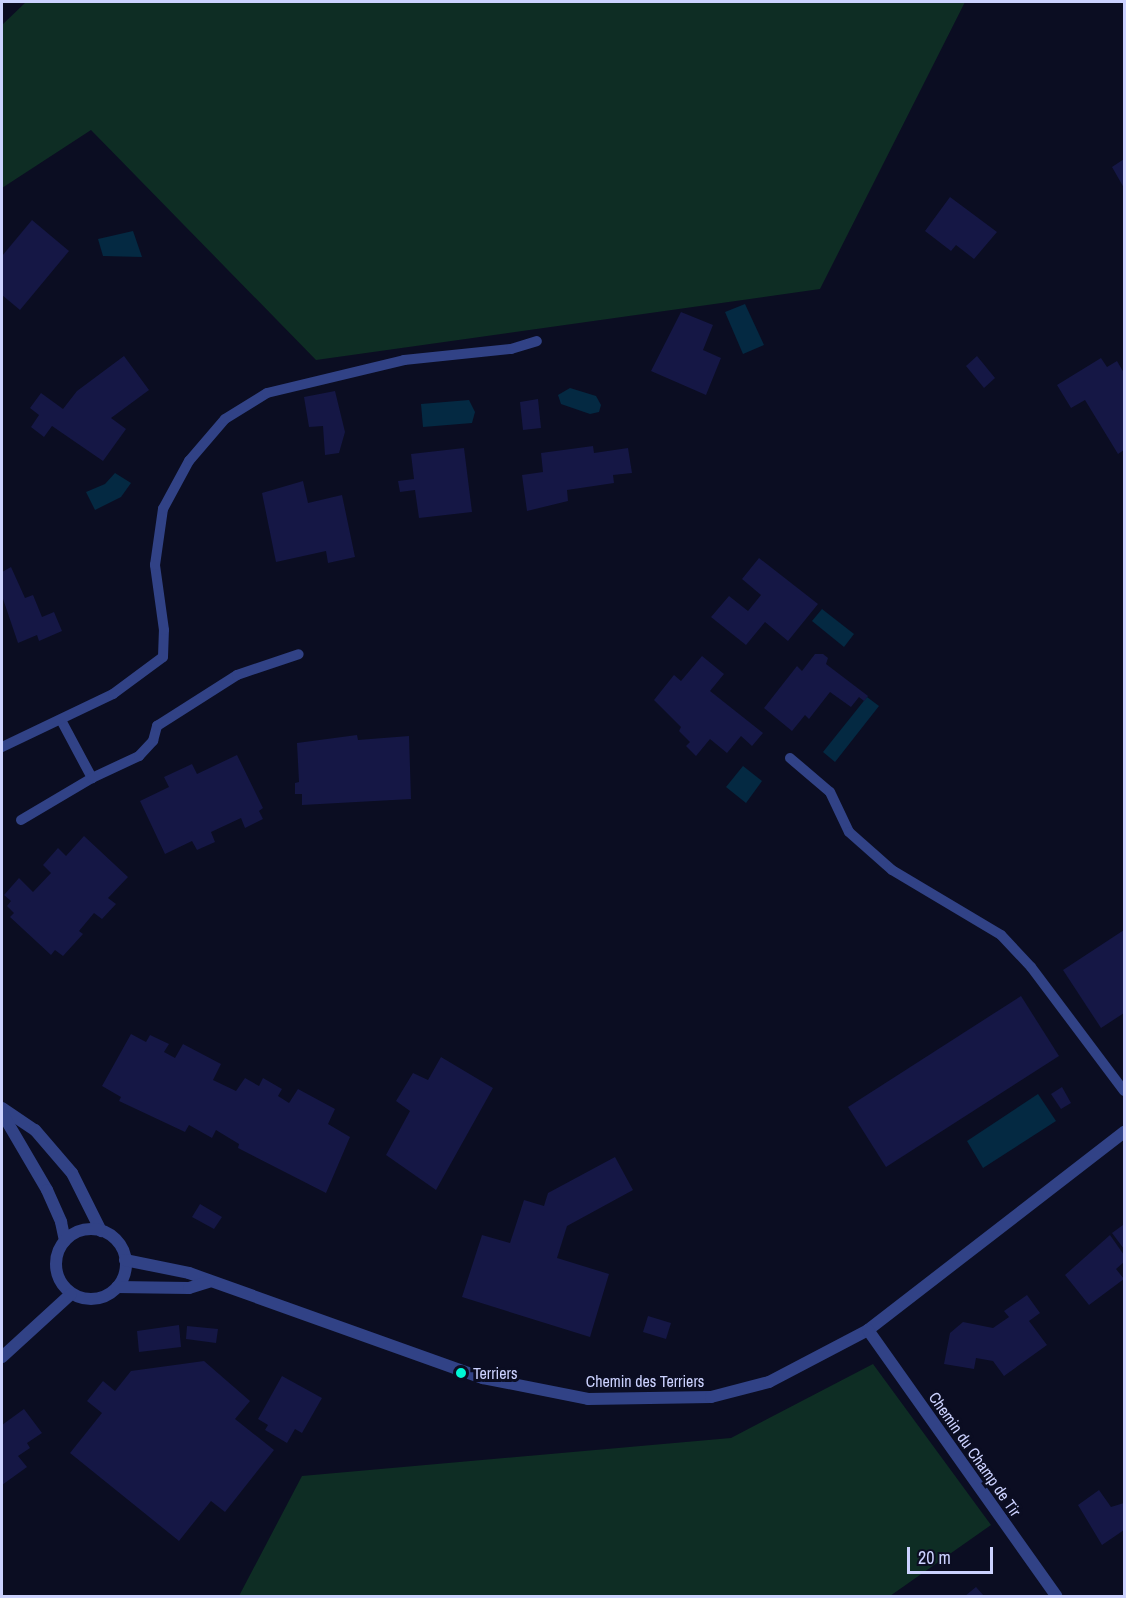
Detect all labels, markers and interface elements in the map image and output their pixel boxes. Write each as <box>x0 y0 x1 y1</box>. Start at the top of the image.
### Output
place label: Terriers <box>473 1363 517 1383</box>
marker: Terriers <box>454 1366 468 1380</box>
street label: Chemin des Terriers <box>586 1371 704 1391</box>
street label: Chemin du Champ de Tir <box>925 1388 1025 1520</box>
scale bar <box>910 1535 996 1573</box>
text: 20 m <box>918 1545 951 1570</box>

